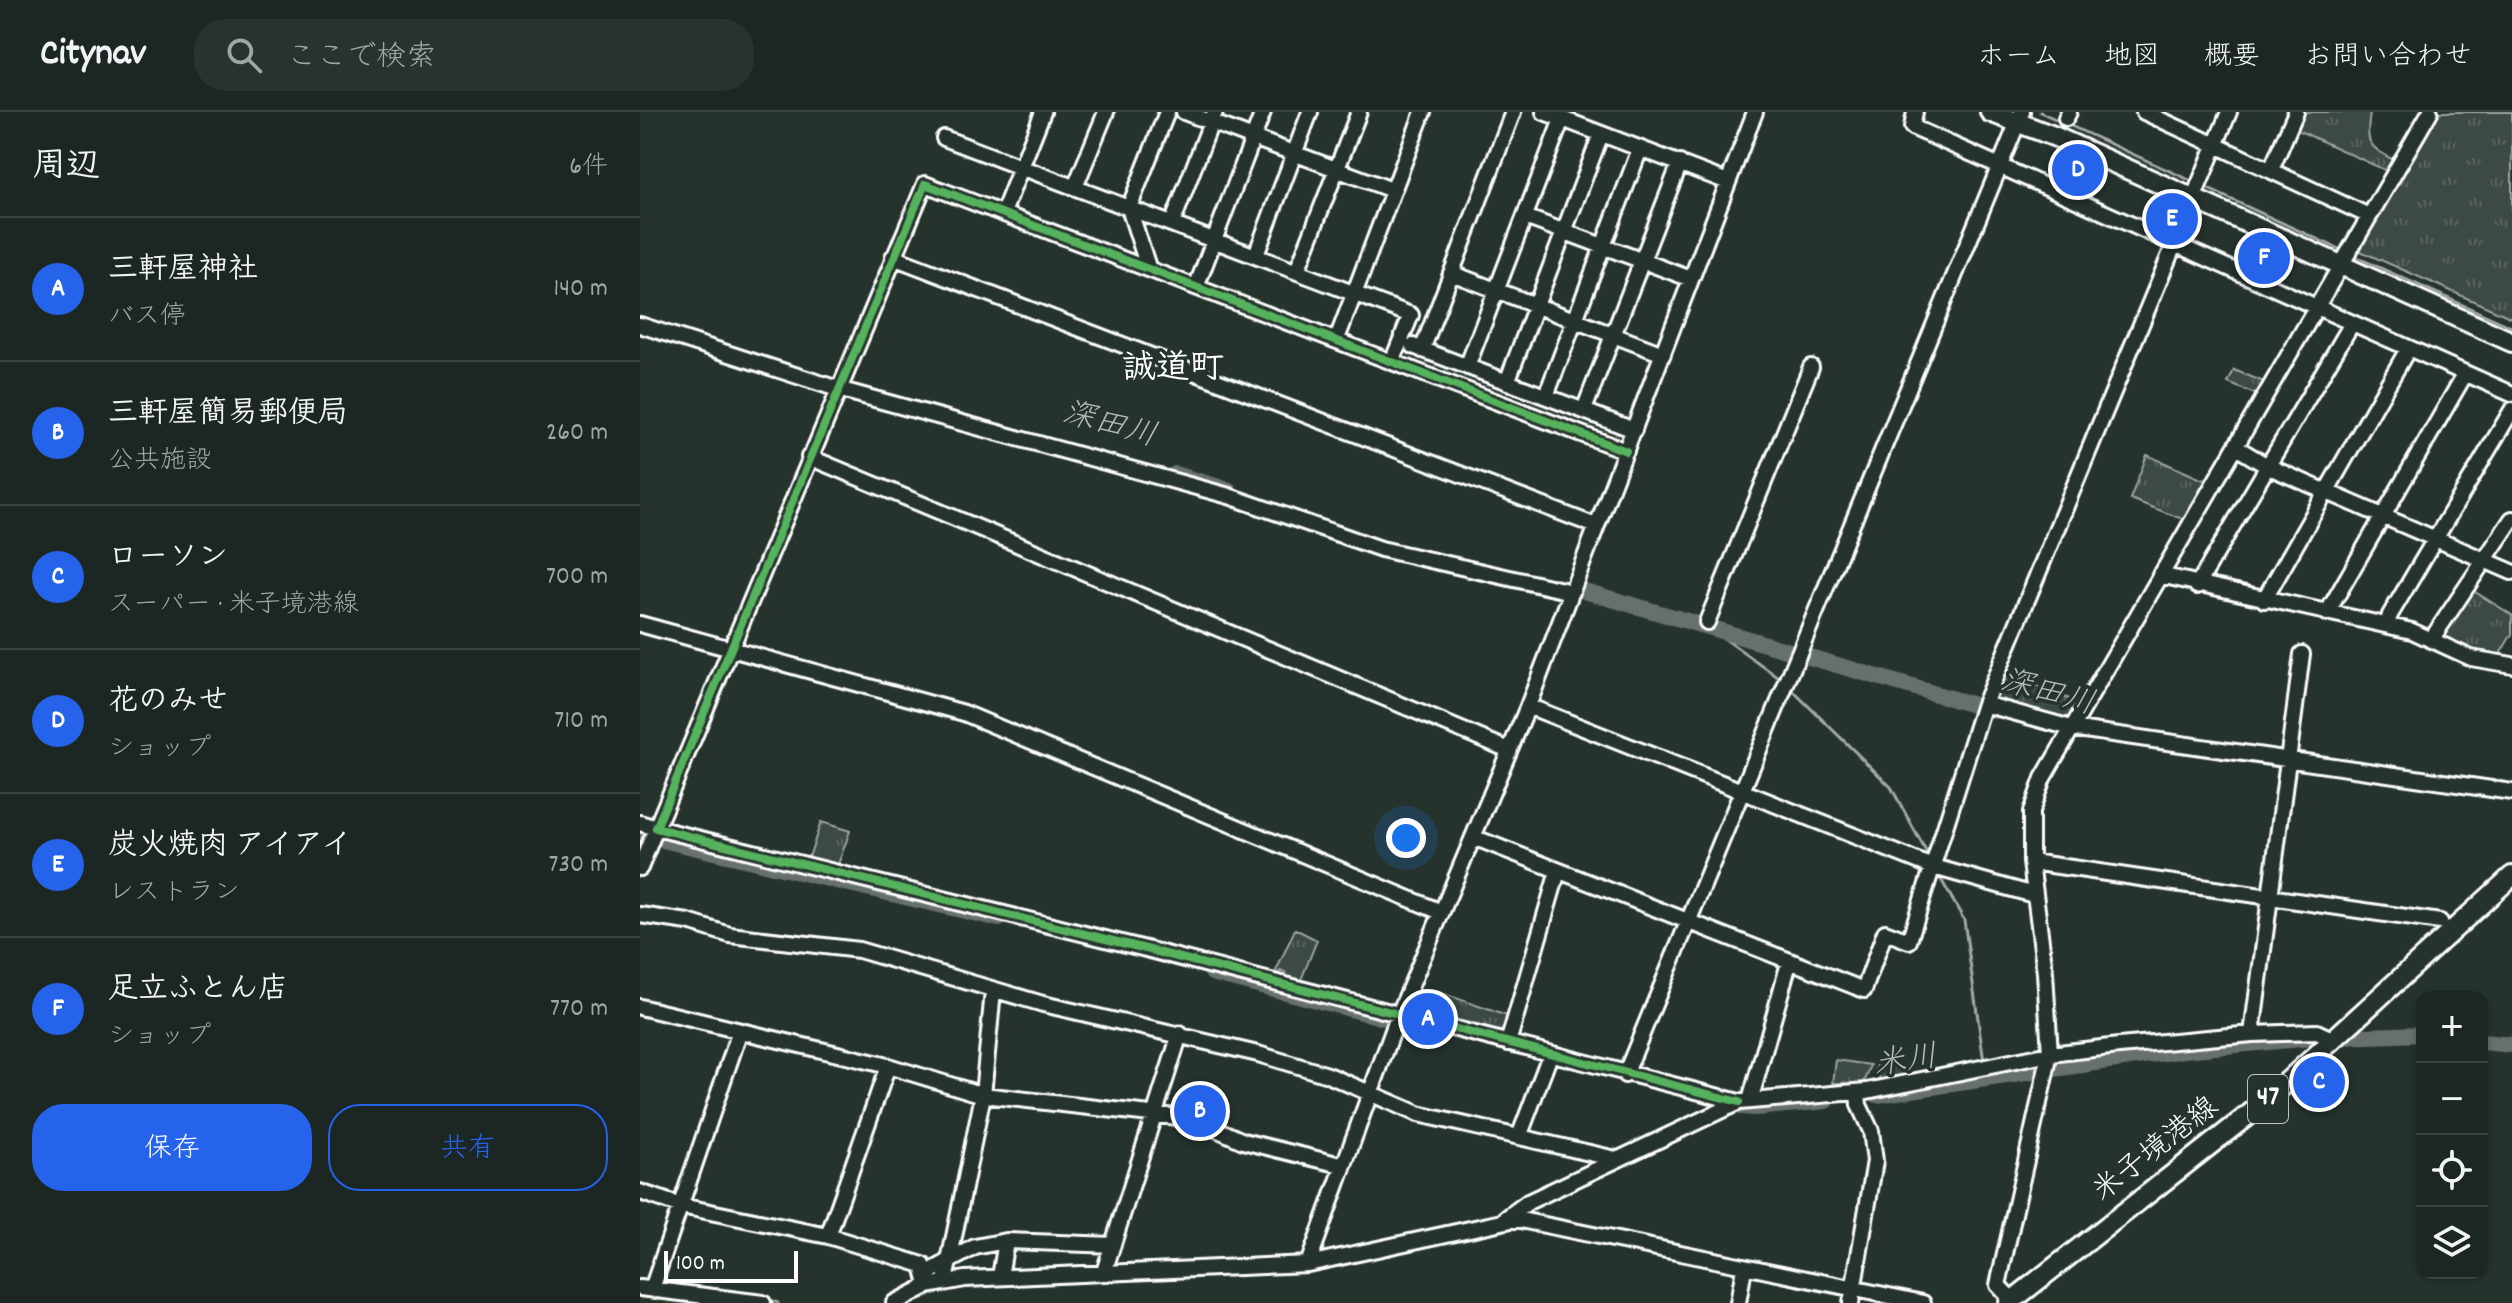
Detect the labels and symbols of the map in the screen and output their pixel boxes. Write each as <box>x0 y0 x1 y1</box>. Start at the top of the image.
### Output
pin: D <box>2052 140 2104 200</box>
pin: E <box>2146 189 2198 249</box>
pin: F <box>2238 228 2290 288</box>
district label: 誠道町 <box>1122 346 1224 395</box>
water label: 深田川 <box>1057 392 1161 462</box>
water label: 深田川 <box>1995 660 2099 730</box>
your location <box>1386 818 1426 858</box>
pin: A <box>1402 989 1454 1049</box>
water label: 米川 <box>1871 1036 1941 1090</box>
pin: C <box>2293 1052 2345 1112</box>
road number: 47 <box>2248 1075 2288 1123</box>
pin: B <box>1174 1081 1226 1141</box>
street label: 米子境港線 <box>2085 1088 2229 1214</box>
scale bar <box>664 1247 798 1283</box>

